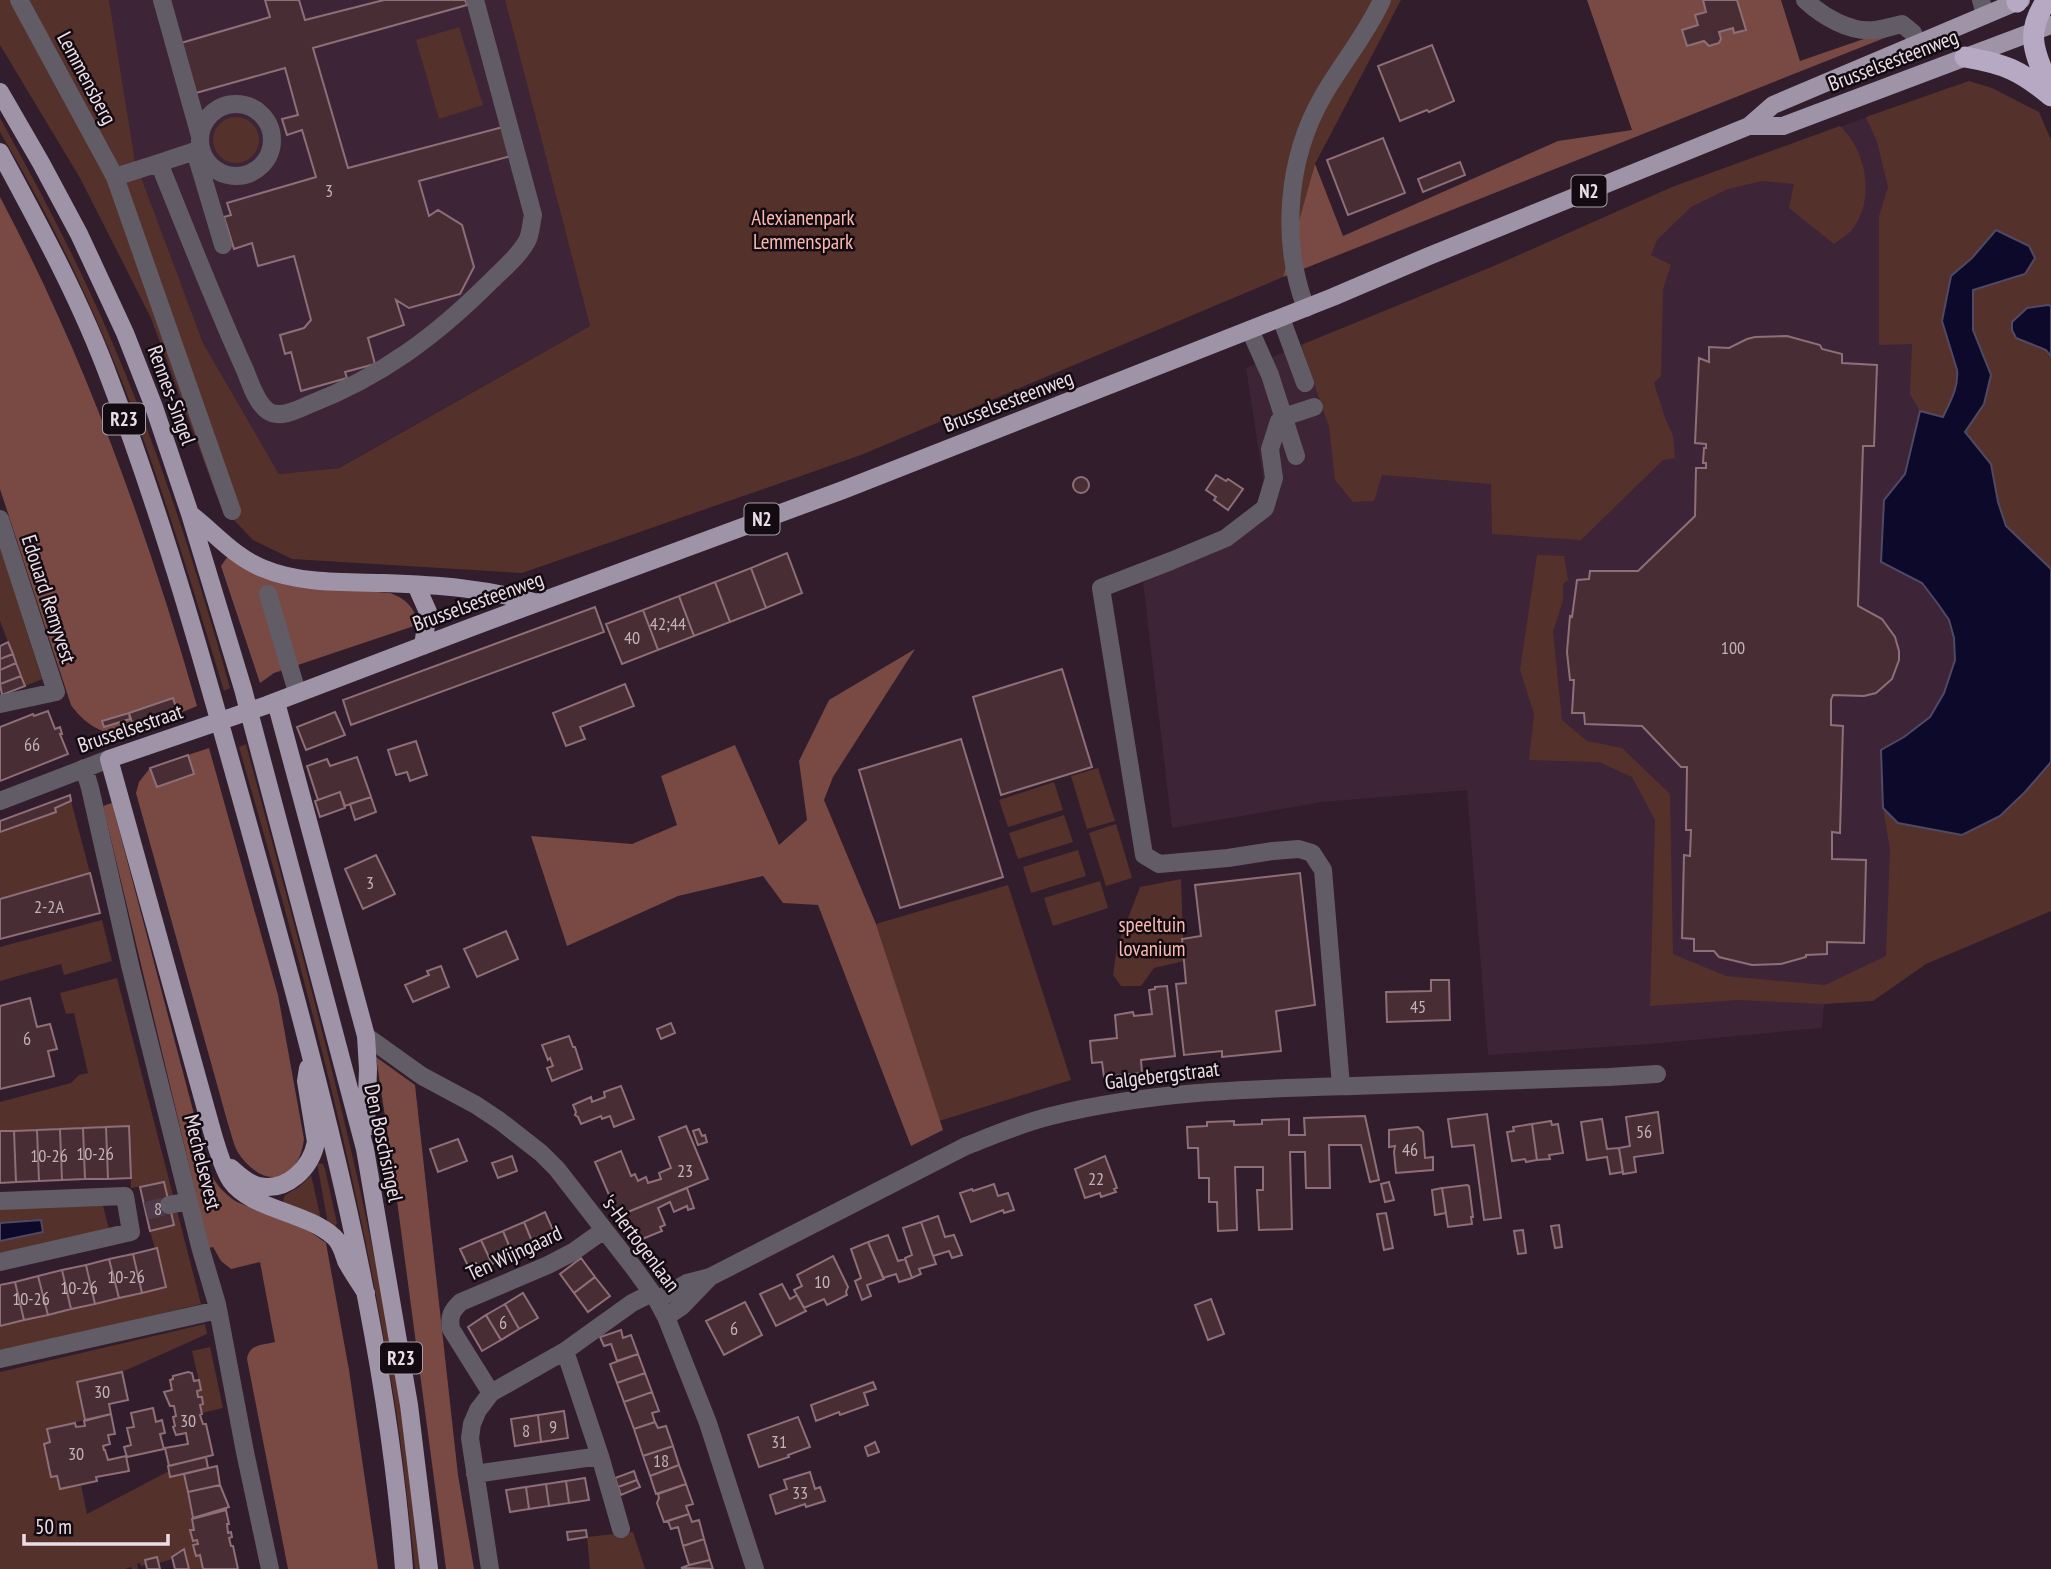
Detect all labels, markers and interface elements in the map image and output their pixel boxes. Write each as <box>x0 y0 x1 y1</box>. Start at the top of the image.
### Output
street label: Brusselsesteenweg <box>1824 23 1962 97</box>
street label: Lemmensberg <box>51 27 123 129</box>
road number: N2 <box>1572 176 1606 206</box>
house number: 3 <box>325 179 333 202</box>
park label: Alexianenpark Lemmenspark <box>751 204 855 255</box>
street label: Rennes-Singel <box>142 342 202 448</box>
street label: Brusselsesteenweg <box>939 364 1077 438</box>
road number: R23 <box>103 404 145 434</box>
road number: N2 <box>744 504 780 534</box>
street label: Edouard Remyvest <box>16 531 83 667</box>
street label: Brusselsesteenweg <box>409 565 547 637</box>
house number: 42;44 <box>650 612 686 635</box>
house number: 40 <box>624 626 640 649</box>
house number: 100 <box>1721 636 1745 659</box>
street label: Brusselsestraat <box>74 697 186 759</box>
house number: 66 <box>24 733 40 756</box>
house number: 3 <box>366 871 374 894</box>
house number: 2-2A <box>34 895 64 918</box>
park label: speeltuin lovanium <box>1119 911 1185 962</box>
house number: 45 <box>1410 995 1426 1018</box>
house number: 6 <box>23 1027 31 1050</box>
street label: Galgebergstraat <box>1103 1055 1221 1095</box>
street label: Den Boschsingel <box>358 1082 410 1204</box>
street label: Mechelsevest <box>178 1112 228 1213</box>
house number: 56 <box>1636 1120 1652 1143</box>
house number: 46 <box>1402 1138 1418 1161</box>
house number: 10-26 <box>76 1142 114 1165</box>
house number: 10-26 <box>30 1144 68 1167</box>
house number: 23 <box>677 1159 693 1182</box>
house number: 22 <box>1088 1167 1104 1190</box>
street label: 's-Hertogenlaan <box>596 1189 686 1297</box>
house number: 8 <box>154 1197 162 1220</box>
street label: Ten Wijngaard <box>462 1219 566 1287</box>
house number: 10-26 <box>107 1265 145 1288</box>
house number: 10 <box>814 1270 830 1293</box>
house number: 10-26 <box>60 1276 98 1299</box>
house number: 10-26 <box>12 1287 50 1310</box>
house number: 6 <box>499 1311 507 1334</box>
house number: 6 <box>730 1317 738 1340</box>
road number: R23 <box>380 1342 422 1374</box>
house number: 30 <box>94 1380 110 1403</box>
house number: 30 <box>180 1409 196 1432</box>
house number: 9 <box>549 1415 557 1438</box>
house number: 8 <box>522 1419 530 1442</box>
house number: 31 <box>771 1430 787 1453</box>
house number: 30 <box>68 1442 84 1465</box>
house number: 18 <box>653 1449 669 1472</box>
house number: 33 <box>792 1481 808 1504</box>
scale bar <box>24 1502 168 1546</box>
text: 50 m <box>35 1513 72 1540</box>

